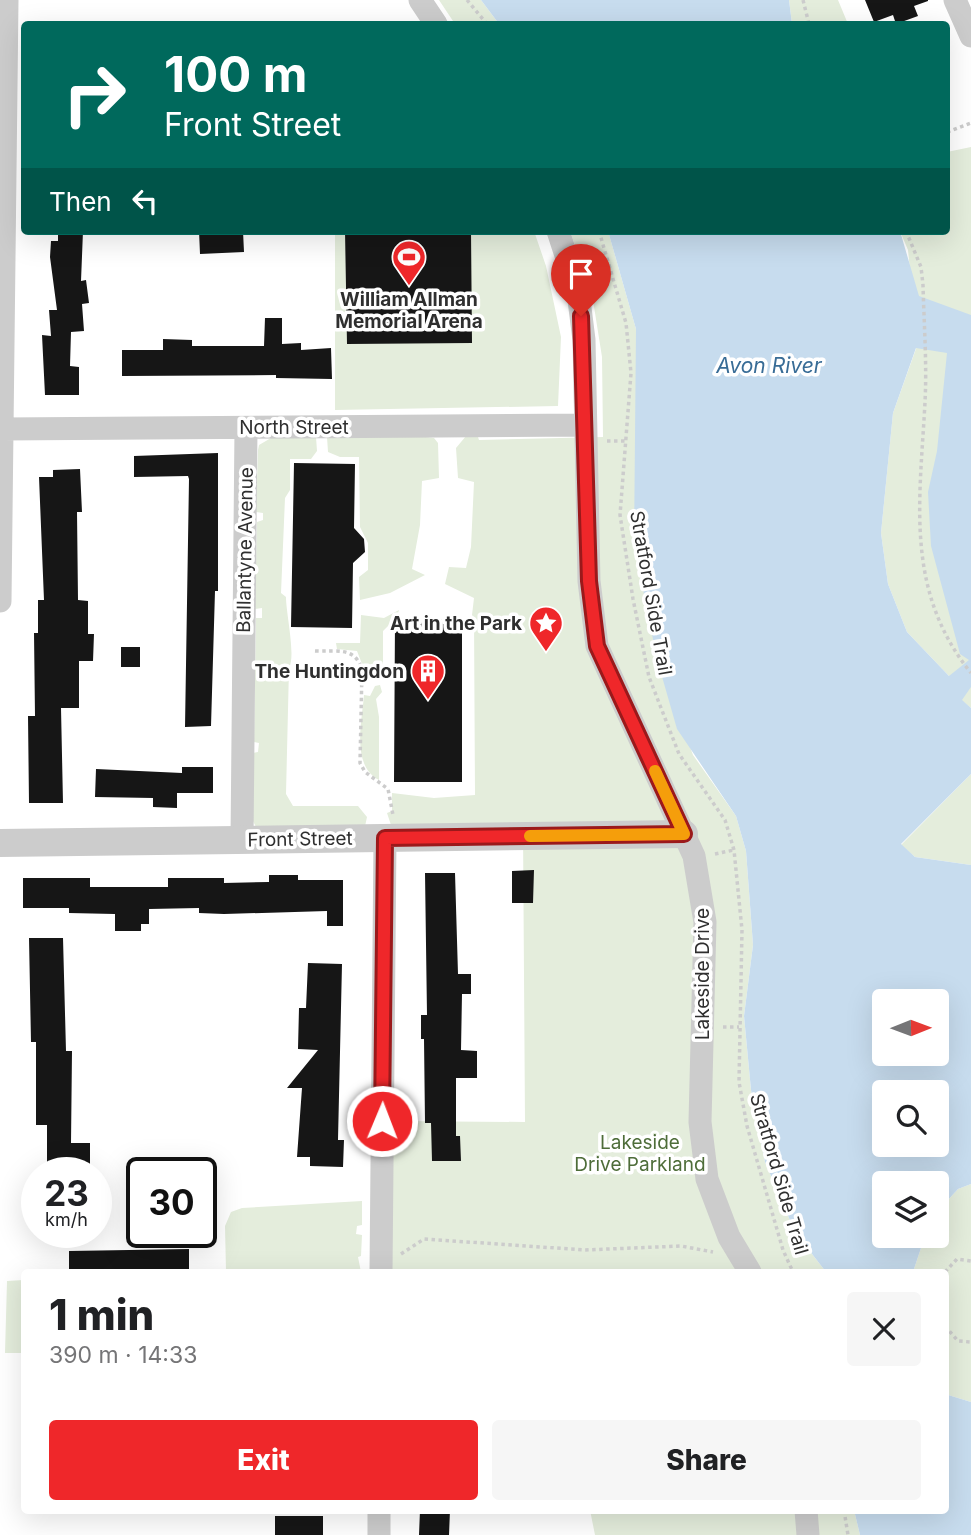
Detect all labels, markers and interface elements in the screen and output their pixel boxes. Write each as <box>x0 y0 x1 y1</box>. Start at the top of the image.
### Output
text: 100 m <box>164 45 308 104</box>
icon: right <box>49 49 140 140</box>
text: Front Street <box>164 105 341 144</box>
icon: left <box>126 182 164 220</box>
text: Then <box>49 186 112 217</box>
sports icon: William Allman Memorial Arena <box>390 238 428 287</box>
pin <box>551 244 611 316</box>
icon: arrive <box>562 255 600 293</box>
place label: William Allman Memorial Arena <box>335 288 483 333</box>
water label: Avon River <box>715 353 823 378</box>
street label: North Street <box>239 416 349 439</box>
street label: Ballantyne Avenue <box>232 467 258 633</box>
street label: Stratford Side Trail <box>625 509 677 677</box>
place icon: Art in the Park <box>527 604 565 653</box>
place label: Art in the Park <box>390 612 522 635</box>
building icon: The Huntingdon <box>409 652 447 701</box>
place label: The Huntingdon <box>254 660 404 683</box>
street label: Front Street <box>247 827 353 851</box>
street label: Lakeside Drive <box>691 908 714 1040</box>
north arrow <box>872 989 948 1066</box>
map controls <box>872 989 949 1248</box>
button: search <box>872 1080 949 1157</box>
position arrow <box>345 1084 419 1158</box>
street label: Stratford Side Trail <box>745 1091 813 1257</box>
park label: Lakeside Drive Parkland <box>574 1131 706 1176</box>
speed limit sign: 30 <box>126 1157 217 1248</box>
button: layers <box>872 1171 949 1248</box>
text: 23 <box>44 1172 89 1214</box>
text: km/h <box>45 1209 88 1230</box>
text: 1 min <box>49 1289 154 1340</box>
button: close <box>847 1292 921 1366</box>
text: 390 m · 14:33 <box>49 1341 197 1369</box>
button: Exit <box>49 1420 478 1500</box>
button: Share <box>492 1420 921 1500</box>

